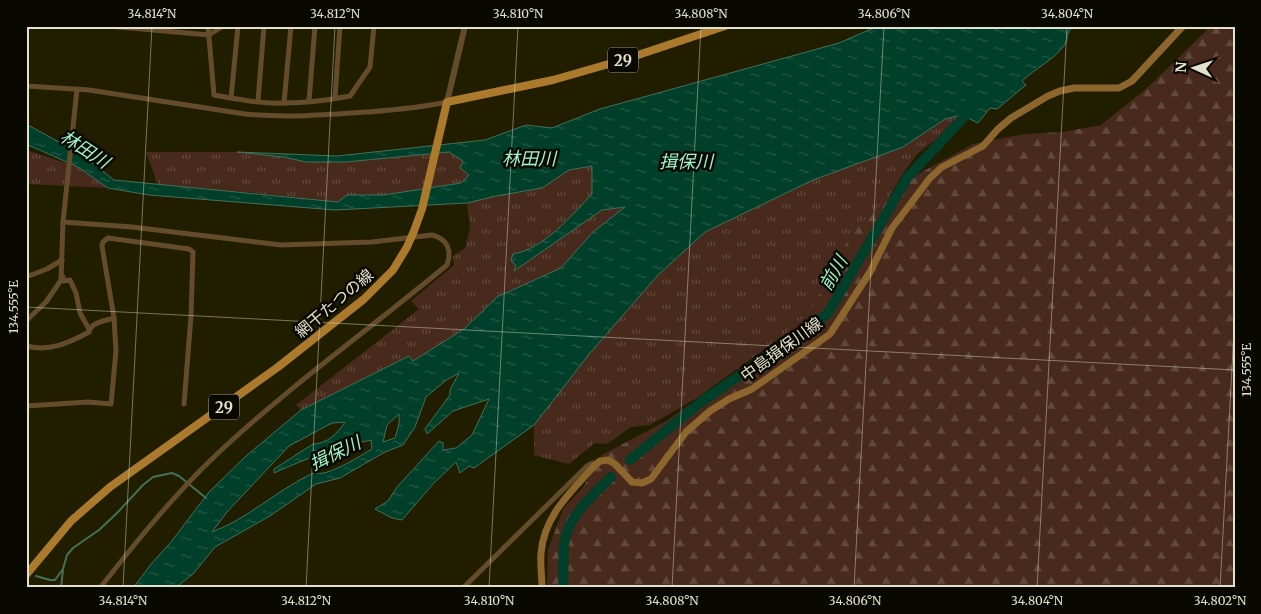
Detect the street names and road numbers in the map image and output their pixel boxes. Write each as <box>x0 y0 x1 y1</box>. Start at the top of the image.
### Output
road number: 29 <box>608 48 638 72</box>
street label: 網干たつの線 <box>291 264 377 342</box>
street label: 中島揖保川線 <box>736 313 826 385</box>
road number: 29 <box>209 394 239 420</box>

